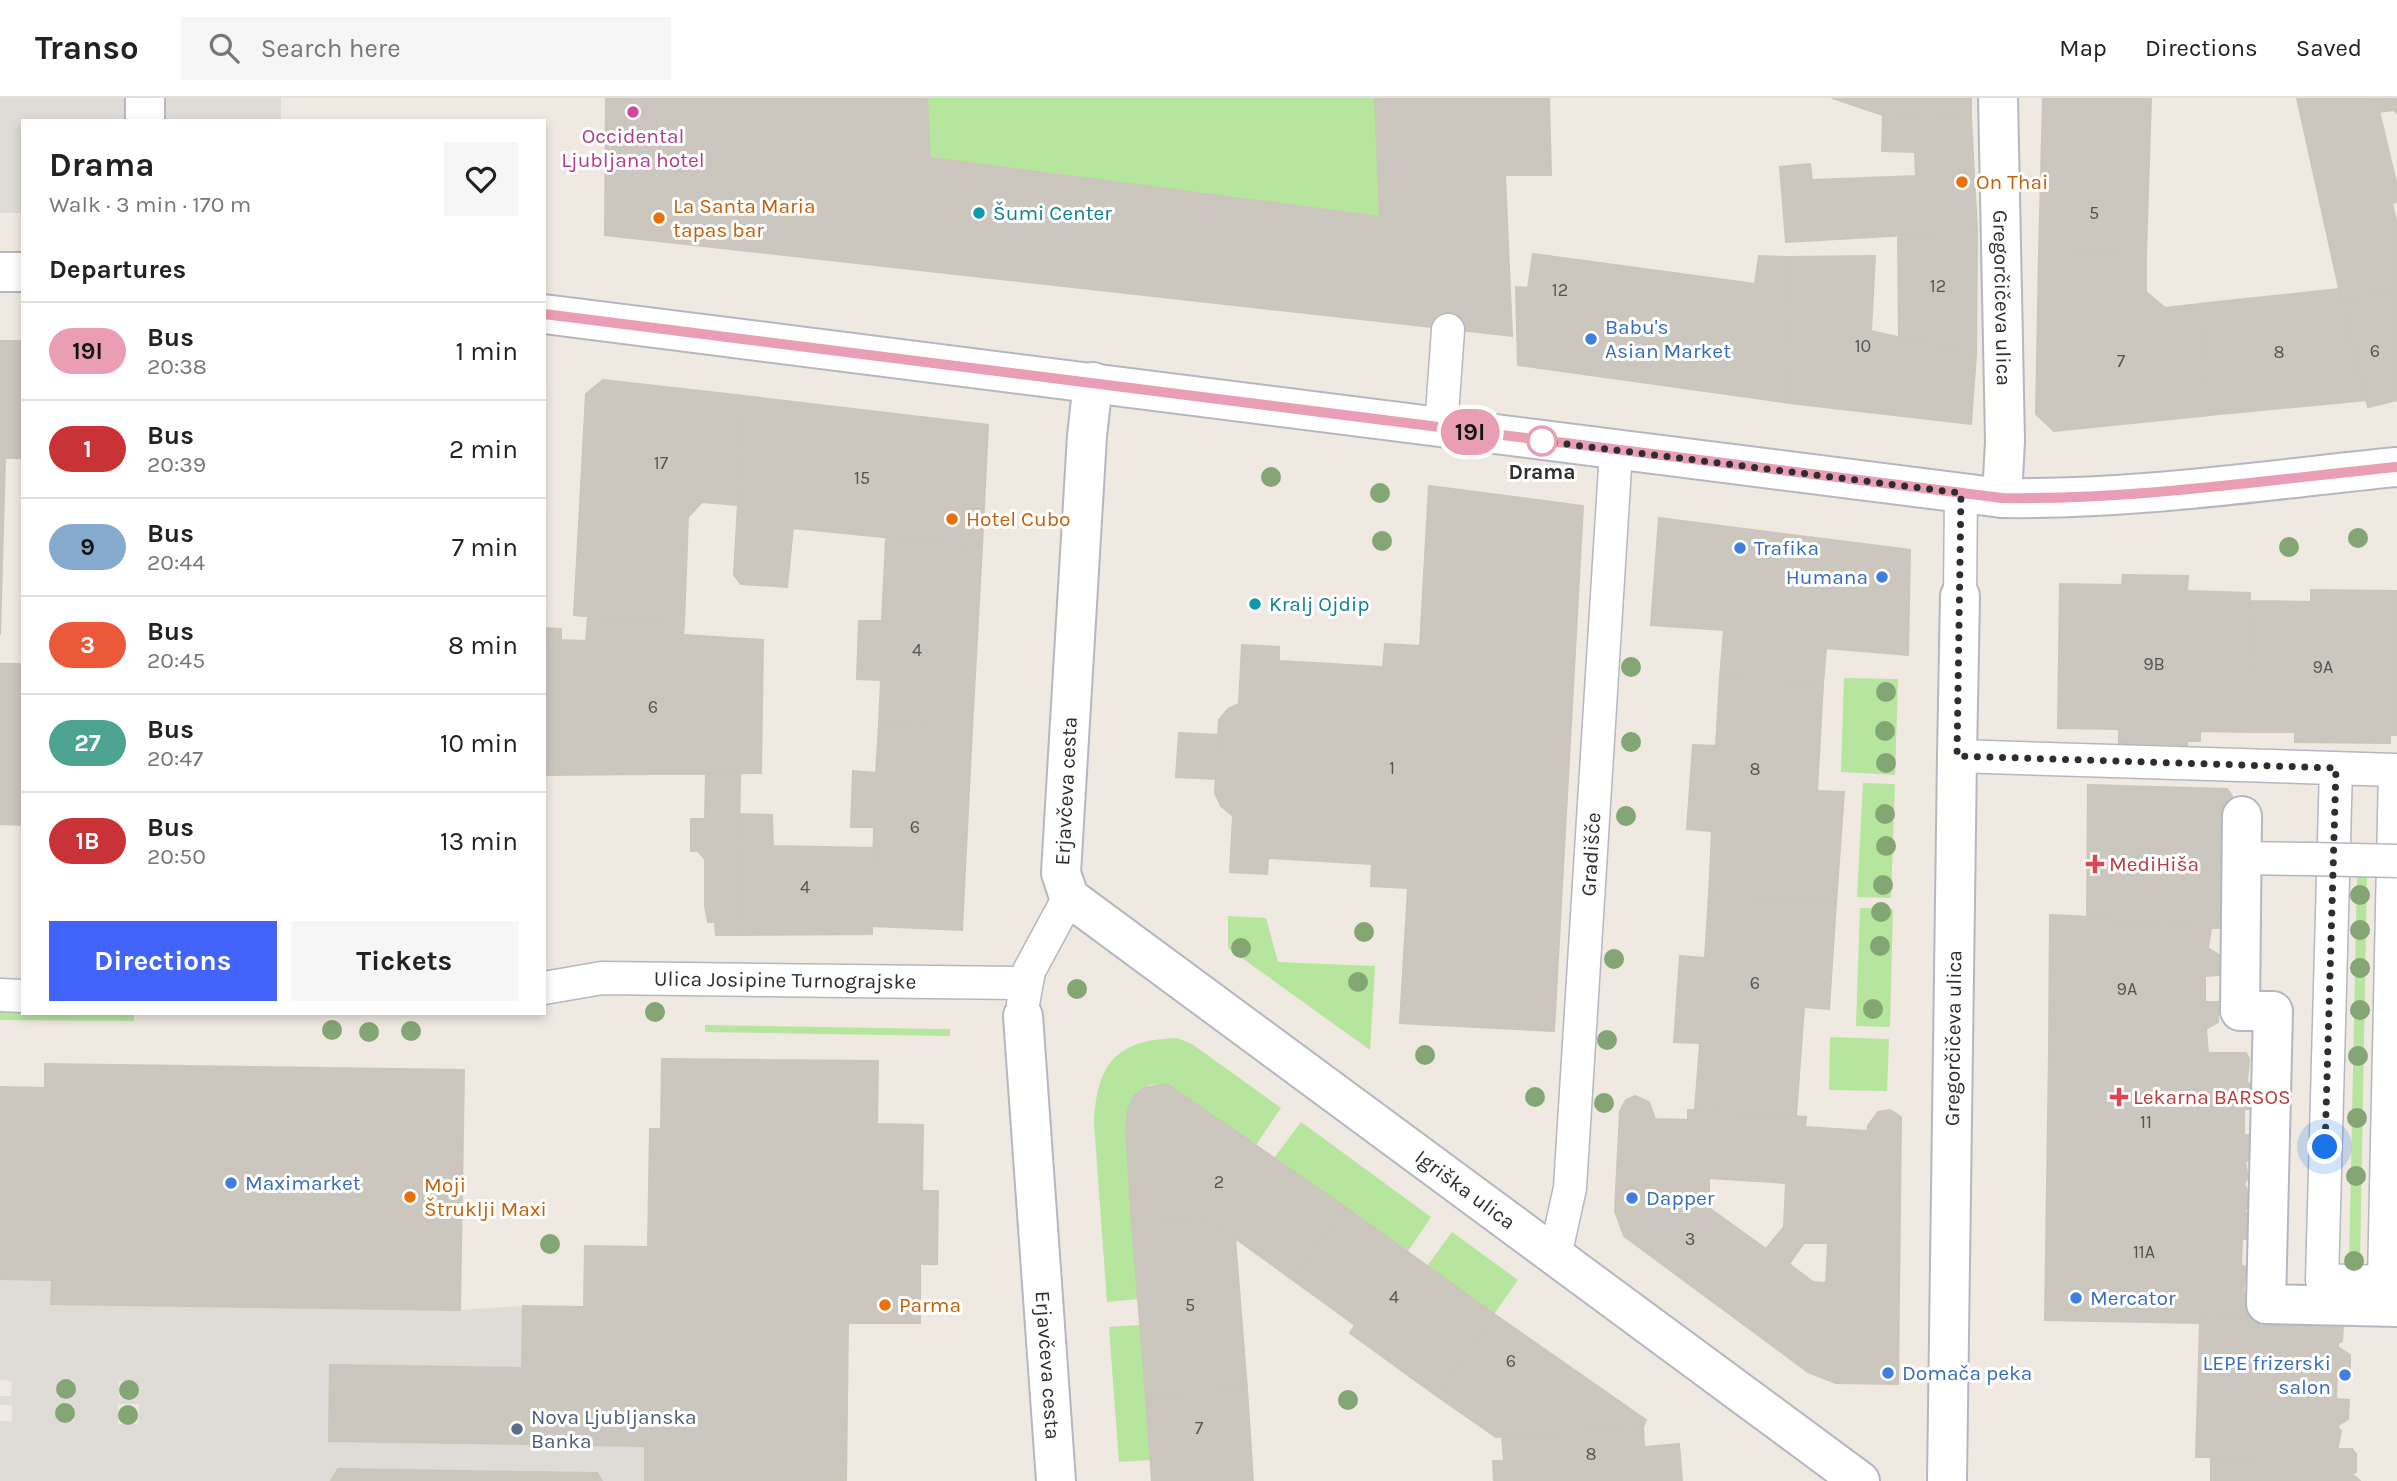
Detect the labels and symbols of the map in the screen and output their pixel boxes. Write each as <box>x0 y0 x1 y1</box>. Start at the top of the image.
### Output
marker: Occidental Ljubljana hotel <box>625 104 641 120</box>
place label: Occidental Ljubljana hotel <box>561 124 705 172</box>
place label: On Thai <box>1976 170 2048 194</box>
marker: On Thai <box>1954 174 1970 190</box>
place label: La Santa Maria tapas bar <box>673 194 816 242</box>
place label: Šumi Center <box>993 201 1112 225</box>
house number: 5 <box>2089 202 2099 224</box>
marker: Šumi Center <box>971 205 987 221</box>
marker: La Santa Maria tapas bar <box>651 210 667 226</box>
street label: Gregorčičeva ulica <box>1988 210 2016 386</box>
house number: 12 <box>1930 275 1946 297</box>
house number: 12 <box>1552 279 1568 301</box>
place label: Babu's Asian Market <box>1605 315 1731 363</box>
marker: Babu's Asian Market <box>1583 331 1599 347</box>
house number: 10 <box>1855 335 1871 357</box>
house number: 6 <box>2370 340 2380 362</box>
house number: 8 <box>2273 341 2285 363</box>
house number: 7 <box>2117 350 2126 372</box>
line badge: 19I <box>1430 409 1510 455</box>
marker: Drama <box>1527 426 1557 456</box>
house number: 17 <box>654 452 669 474</box>
place label: Drama <box>1508 460 1576 484</box>
house number: 15 <box>854 467 870 489</box>
place label: Hotel Cubo <box>966 507 1071 531</box>
marker: Hotel Cubo <box>944 511 960 527</box>
place label: Trafika <box>1754 536 1819 560</box>
marker: Trafika <box>1732 540 1748 556</box>
place label: Humana <box>1786 565 1868 589</box>
marker: Humana <box>1874 569 1890 585</box>
place label: Kralj Ojdip <box>1269 592 1369 616</box>
marker: Kralj Ojdip <box>1247 596 1263 612</box>
house number: 4 <box>912 639 922 661</box>
house number: 9B <box>2143 653 2165 675</box>
house number: 9A <box>2313 656 2333 678</box>
house number: 6 <box>648 696 658 718</box>
street label: Erjavčeva cesta <box>1050 716 1082 866</box>
house number: 1 <box>1389 757 1395 779</box>
house number: 8 <box>1749 758 1761 780</box>
street label: Gradišče <box>1576 812 1605 897</box>
house number: 6 <box>910 816 920 838</box>
place label: MediHiša <box>2109 852 2199 876</box>
marker: MediHiša <box>2087 856 2103 872</box>
house number: 4 <box>800 876 810 898</box>
street label: Gregorčičeva ulica <box>1940 950 1966 1126</box>
street label: Ulica Josipine Turnograjske <box>654 967 916 994</box>
house number: 6 <box>1750 972 1760 994</box>
house number: 9A <box>2117 978 2137 1000</box>
place label: Lekarna BARSOS <box>2133 1085 2291 1109</box>
marker: Lekarna BARSOS <box>2111 1089 2127 1105</box>
house number: 11 <box>2140 1111 2152 1133</box>
your location <box>2307 1129 2342 1164</box>
street label: Igriška ulica <box>1411 1145 1520 1234</box>
place label: Maximarket <box>245 1171 361 1195</box>
house number: 2 <box>1214 1171 1224 1193</box>
place label: Moji Štruklji Maxi <box>424 1173 547 1221</box>
marker: Maximarket <box>223 1175 239 1191</box>
place label: Dapper <box>1646 1186 1715 1210</box>
marker: Moji Štruklji Maxi <box>402 1189 418 1205</box>
marker: Dapper <box>1624 1190 1640 1206</box>
house number: 3 <box>1685 1228 1695 1250</box>
house number: 11A <box>2133 1241 2155 1263</box>
house number: 4 <box>1389 1286 1399 1308</box>
place label: Mercator <box>2090 1286 2176 1310</box>
street label: Erjavčeva cesta <box>1031 1290 1065 1440</box>
marker: Mercator <box>2068 1290 2084 1306</box>
place label: Parma <box>899 1293 961 1317</box>
house number: 5 <box>1185 1294 1195 1316</box>
marker: Parma <box>877 1297 893 1313</box>
house number: 6 <box>1506 1350 1516 1372</box>
place label: LEPE frizerski salon <box>2202 1351 2331 1399</box>
place label: Domača peka <box>1902 1361 2032 1385</box>
marker: Domača peka <box>1880 1365 1896 1381</box>
marker: LEPE frizerski salon <box>2337 1367 2353 1383</box>
place label: Nova Ljubljanska Banka <box>531 1405 697 1453</box>
house number: 7 <box>1195 1417 1204 1439</box>
marker: Nova Ljubljanska Banka <box>509 1421 525 1437</box>
house number: 8 <box>1585 1443 1597 1465</box>

